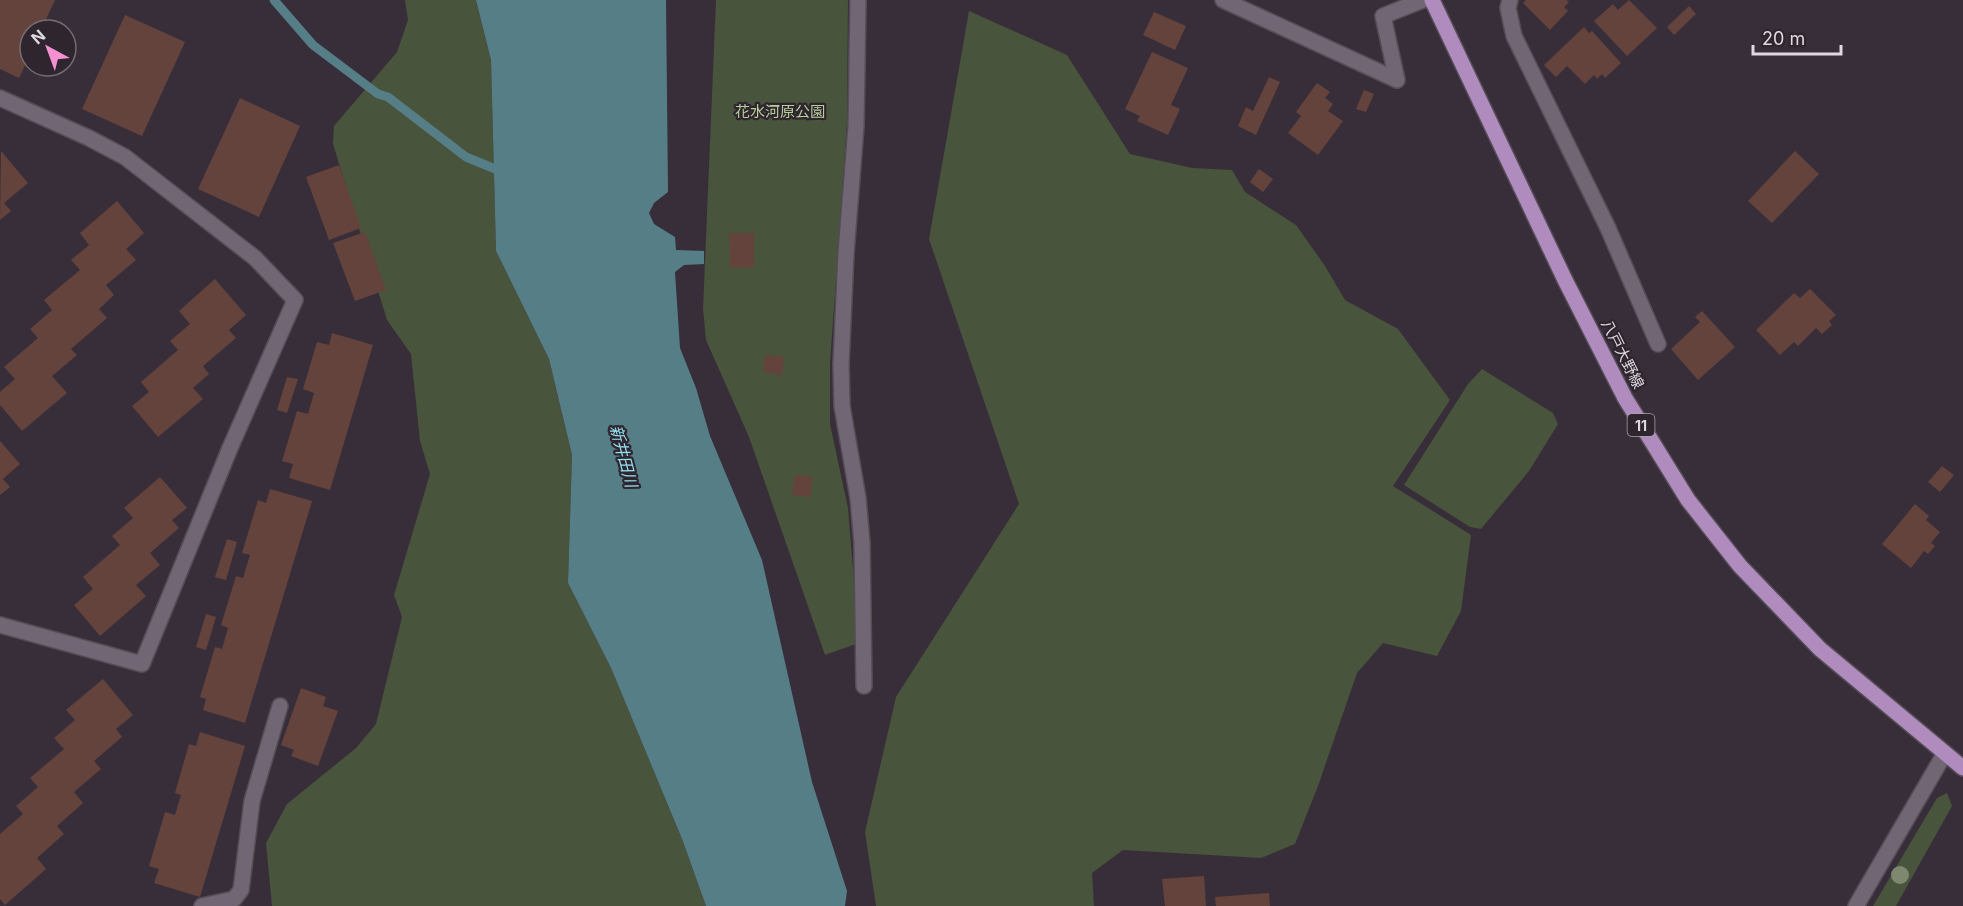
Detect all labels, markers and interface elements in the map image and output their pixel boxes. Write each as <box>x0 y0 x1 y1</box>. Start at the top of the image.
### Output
north arrow <box>18 18 78 78</box>
scale bar <box>1753 18 1842 56</box>
text: N <box>27 25 49 48</box>
text: 20 m <box>1762 28 1805 49</box>
park label: 花水河原公園 <box>735 102 825 121</box>
street label: 八戸大野線 <box>1598 316 1648 392</box>
road number: 11 <box>1628 414 1654 436</box>
water label: 新井田川 <box>606 422 642 491</box>

